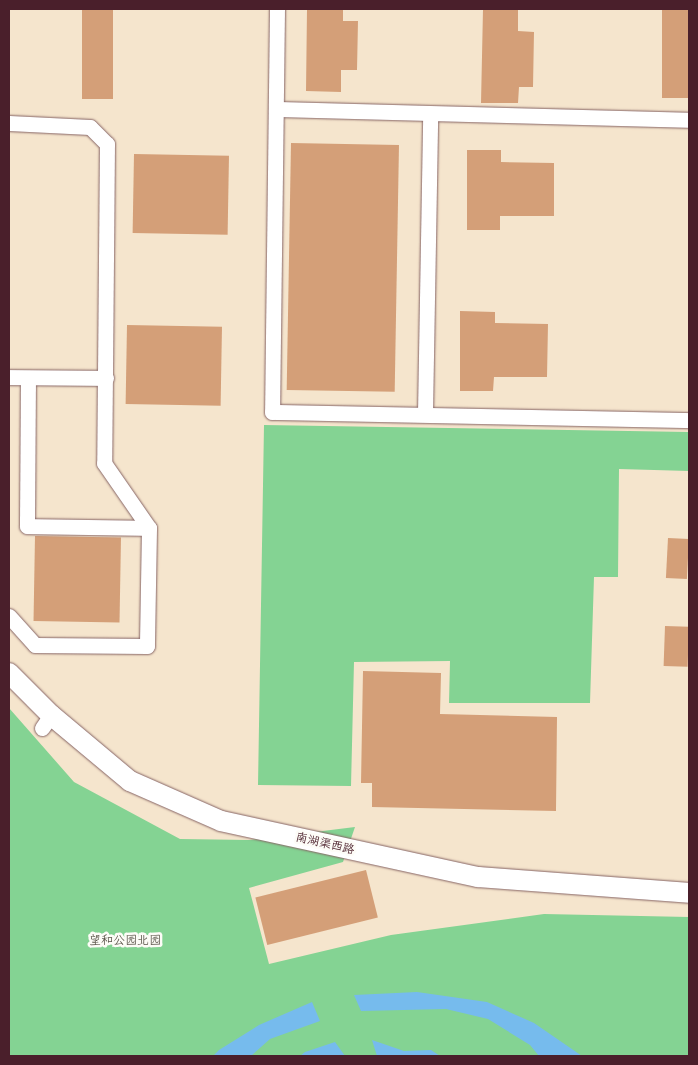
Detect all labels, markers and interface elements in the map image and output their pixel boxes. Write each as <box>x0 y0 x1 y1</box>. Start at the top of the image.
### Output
street label: 南湖渠西路 <box>294 830 356 858</box>
park label: 望和公园北园 <box>89 934 161 948</box>

